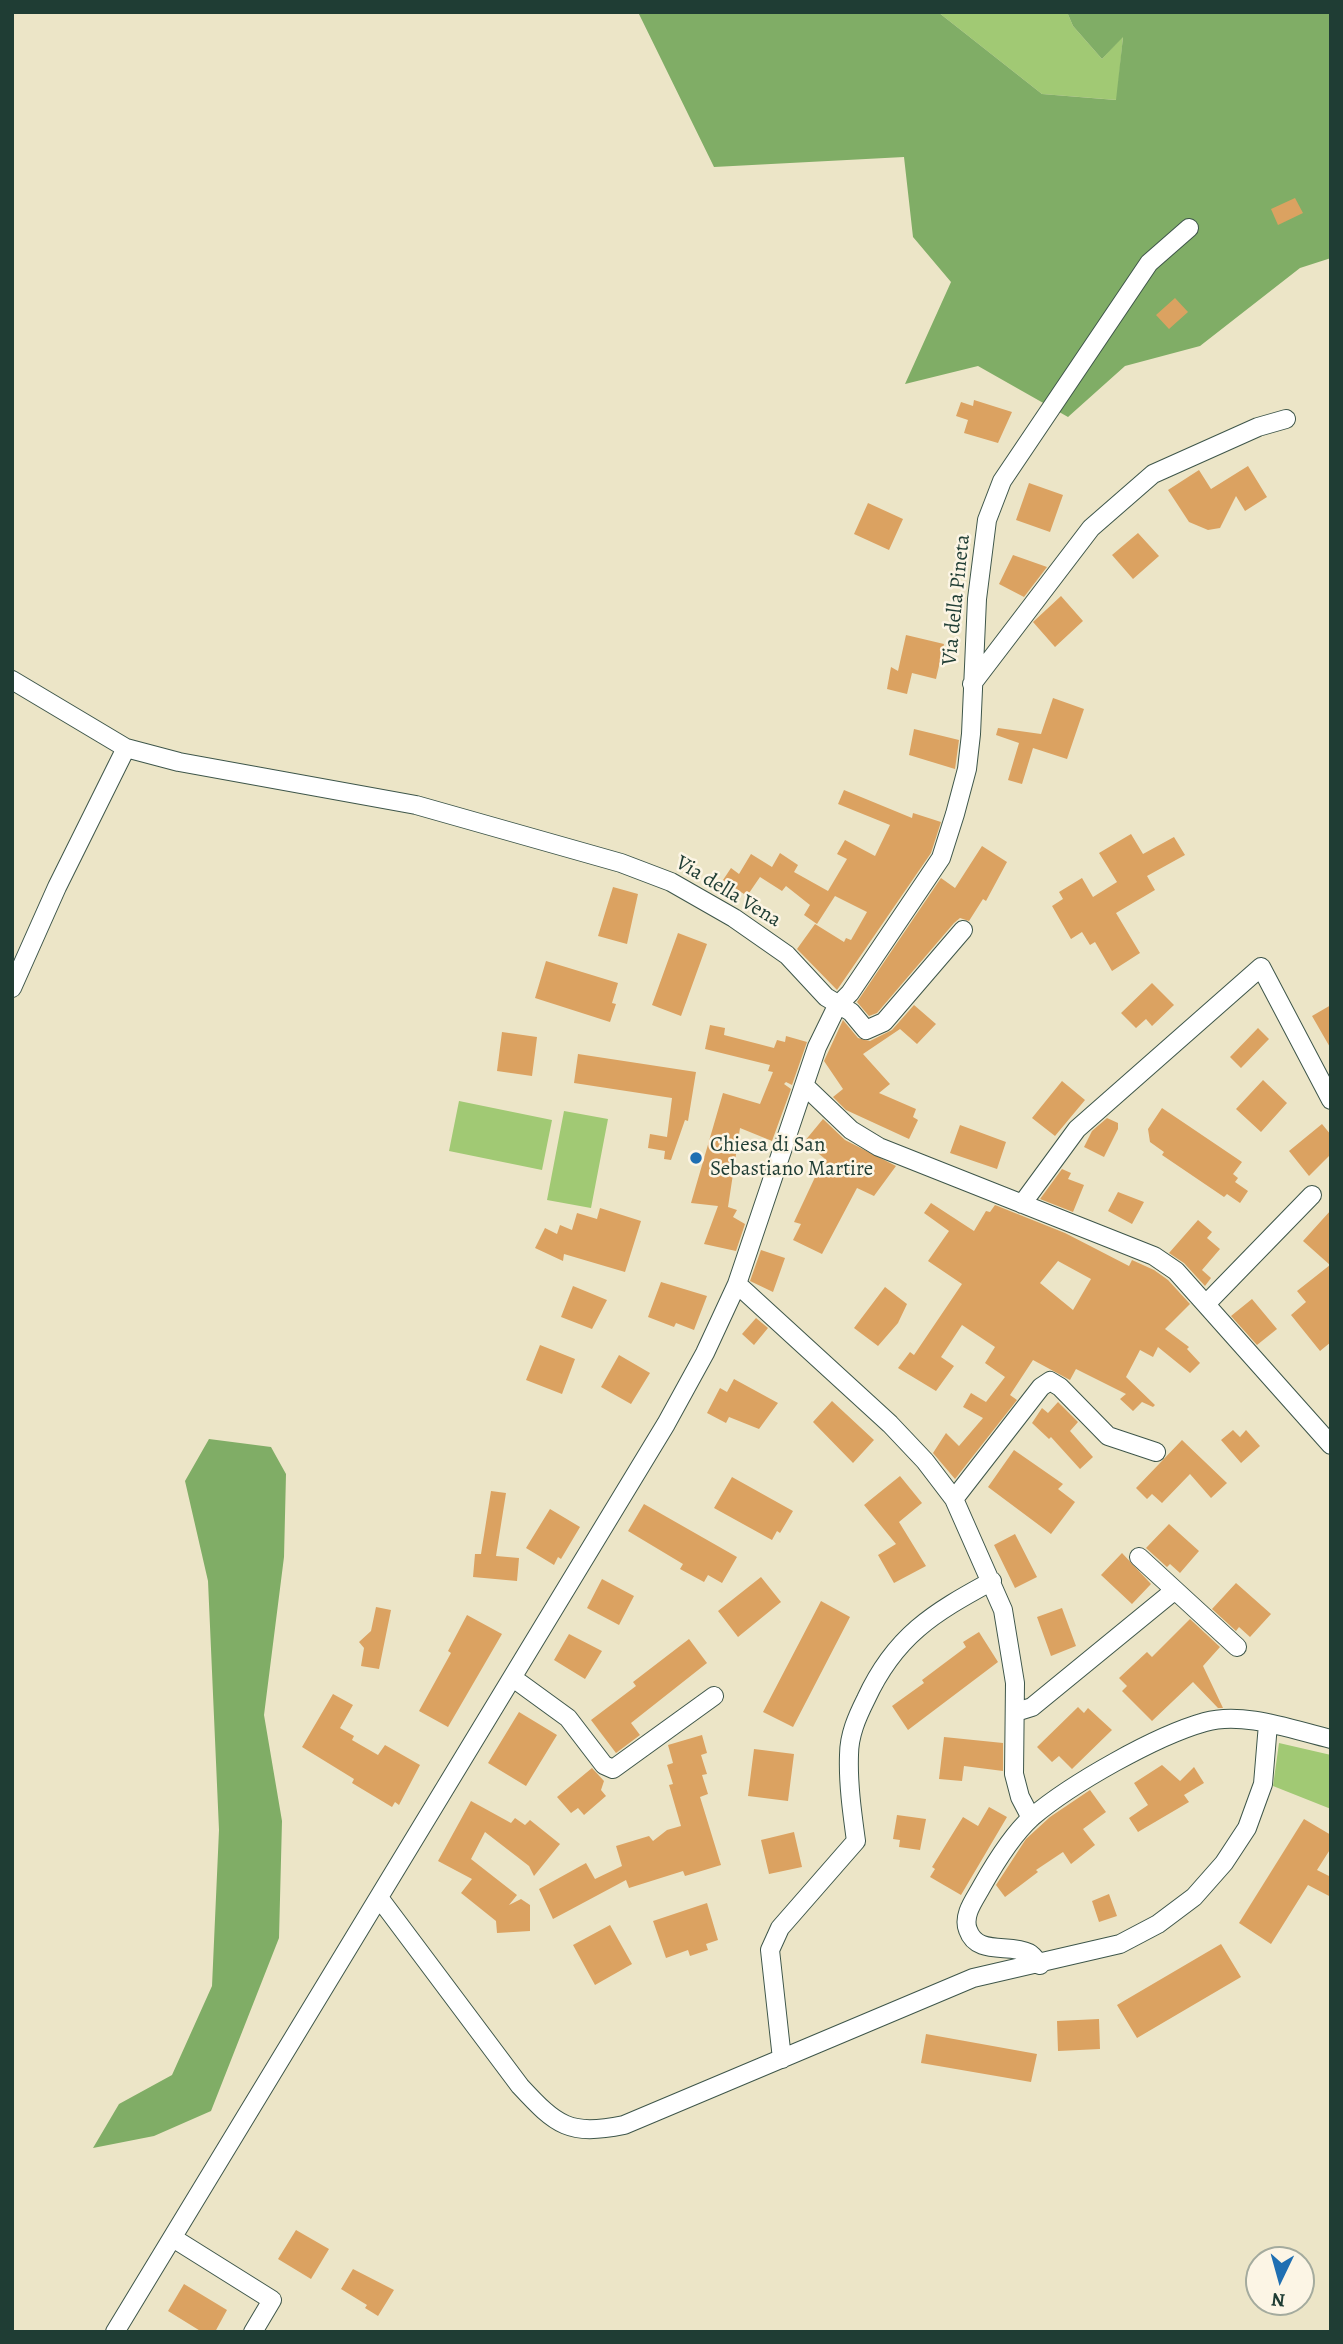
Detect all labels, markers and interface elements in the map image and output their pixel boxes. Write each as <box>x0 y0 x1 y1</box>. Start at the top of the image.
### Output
street label: Via della Pineta <box>938 533 976 667</box>
street label: Via della Vena <box>671 851 785 933</box>
place label: Chiesa di San Sebastiano Martire <box>710 1133 873 1183</box>
marker: Chiesa di San Sebastiano Martire <box>688 1150 704 1166</box>
north arrow <box>1245 2246 1315 2316</box>
text: N <box>1270 2286 1286 2313</box>

